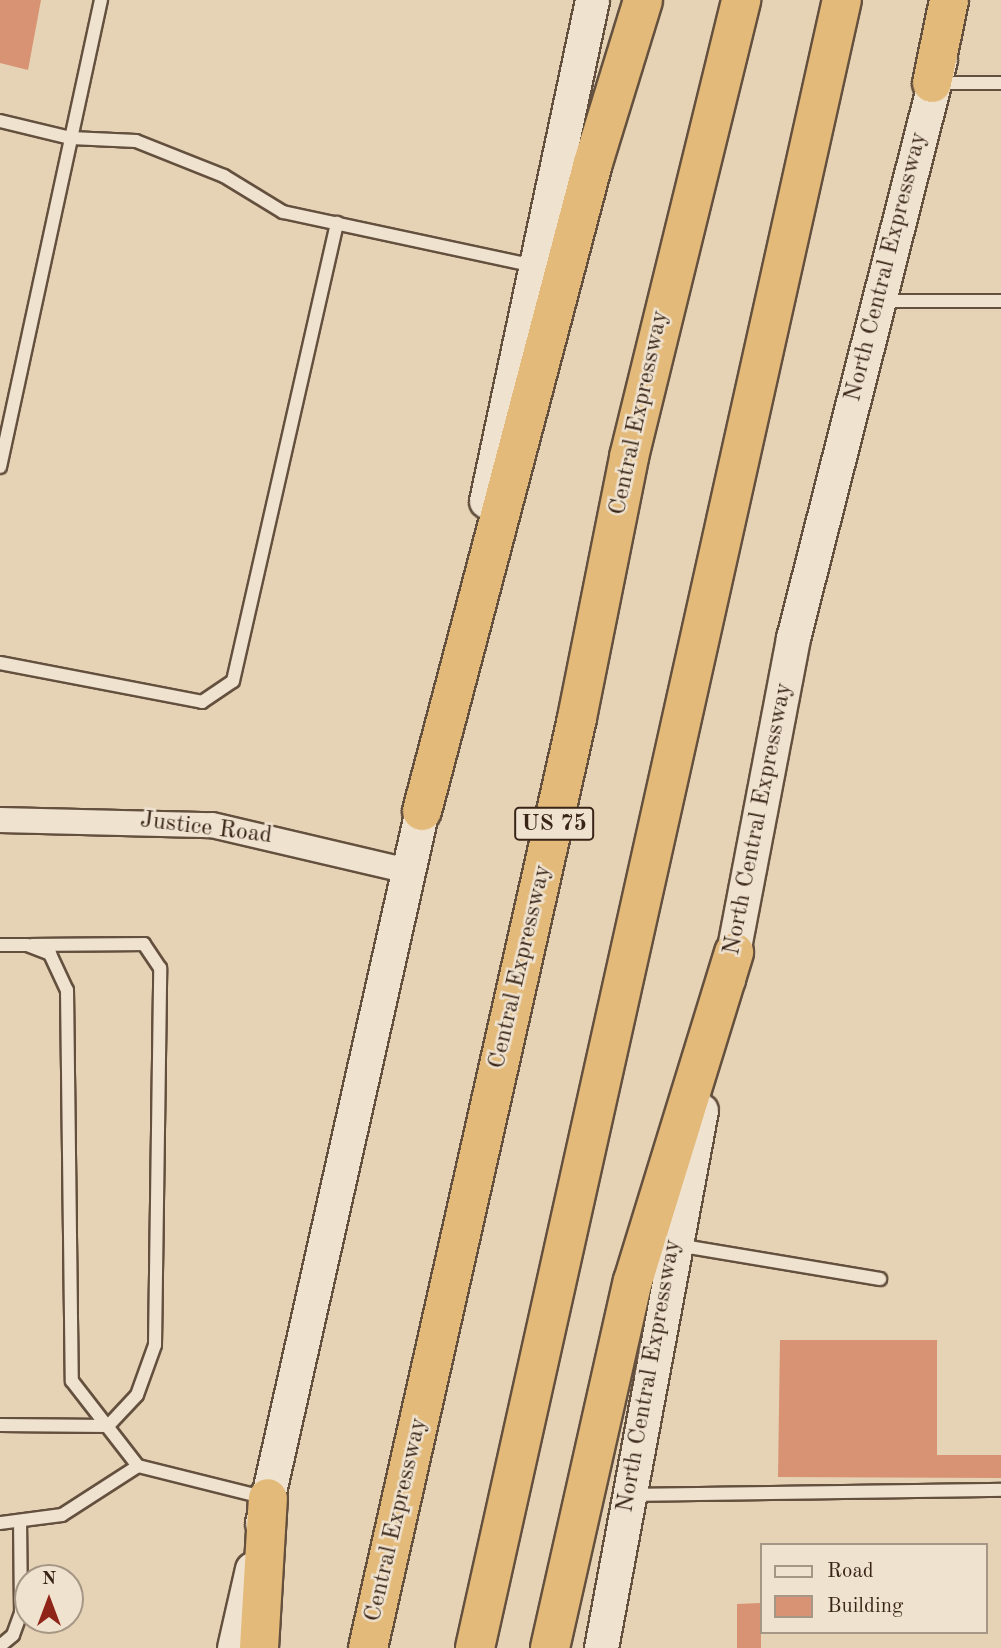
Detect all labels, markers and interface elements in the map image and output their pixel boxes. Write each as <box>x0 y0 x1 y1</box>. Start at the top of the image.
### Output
street label: North Central Expressway <box>840 129 934 405</box>
street label: Central Expressway <box>604 308 676 518</box>
street label: North Central Expressway <box>718 680 800 958</box>
road number: US 75 <box>514 804 594 844</box>
street label: Justice Road <box>138 807 274 851</box>
street label: Central Expressway <box>484 862 558 1072</box>
street label: North Central Expressway <box>612 1237 688 1515</box>
street label: Central Expressway <box>360 1415 434 1625</box>
legend <box>760 1543 987 1634</box>
text: Road <box>827 1561 874 1582</box>
north arrow <box>14 1564 84 1634</box>
text: N <box>42 1570 56 1589</box>
text: Building <box>827 1596 903 1617</box>

